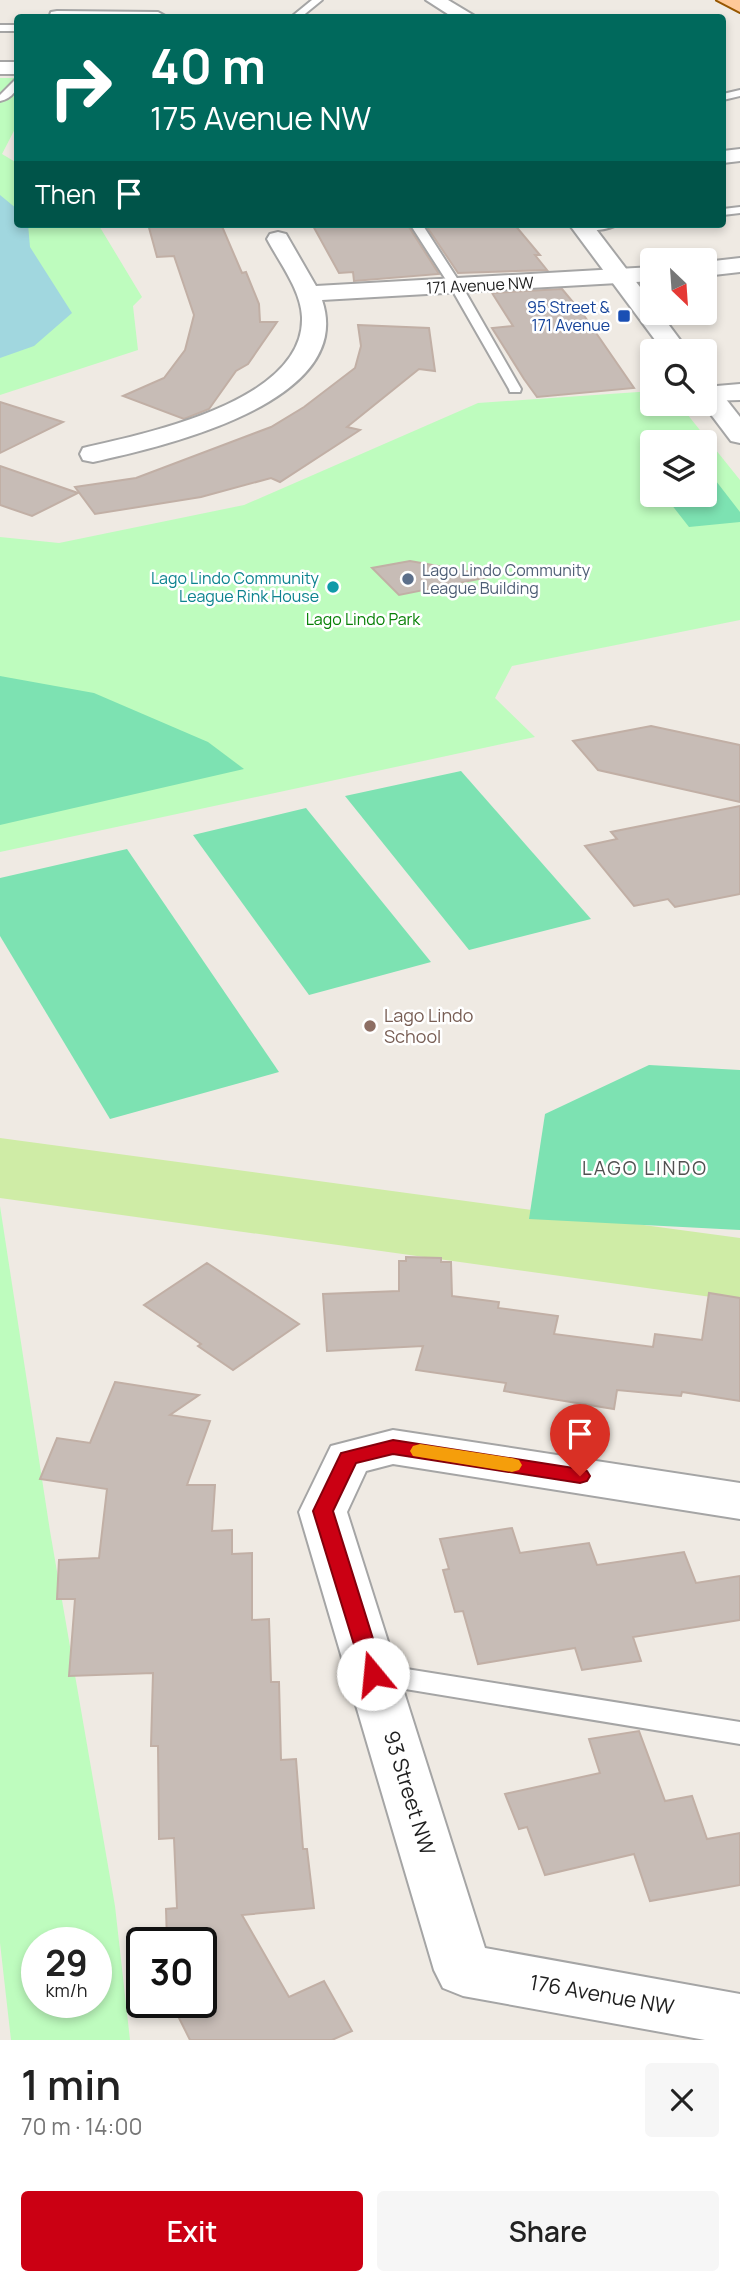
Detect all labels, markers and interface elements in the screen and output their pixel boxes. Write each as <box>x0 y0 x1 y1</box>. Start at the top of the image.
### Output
text: 40 m <box>150 32 266 99</box>
icon: right <box>35 42 126 133</box>
text: 175 Avenue NW <box>150 96 371 140</box>
icon: arrive <box>110 175 148 213</box>
text: Then <box>35 176 96 212</box>
north arrow <box>640 248 718 326</box>
map controls <box>640 248 717 507</box>
street label: 171 Avenue NW <box>426 271 534 299</box>
place label: 95 Street & 171 Avenue <box>527 296 611 336</box>
marker: 95 Street & 171 Avenue <box>616 308 632 324</box>
button: search <box>640 339 717 416</box>
button: layers <box>640 430 717 507</box>
place label: Lago Lindo Community League Building <box>422 559 591 599</box>
place label: Lago Lindo Community League Rink House <box>151 567 320 607</box>
marker: Lago Lindo Community League Building <box>400 571 416 587</box>
marker: Lago Lindo Community League Rink House <box>325 579 341 595</box>
park label: Lago Lindo Park <box>306 608 421 630</box>
place label: Lago Lindo School <box>384 1003 473 1048</box>
marker: Lago Lindo School <box>362 1018 378 1034</box>
district label: LAGO LINDO <box>582 1155 708 1181</box>
pin <box>550 1404 610 1476</box>
icon: arrive <box>561 1415 599 1453</box>
position arrow <box>336 1637 410 1711</box>
street label: 93 Street NW <box>378 1727 442 1859</box>
speed limit sign: 30 <box>126 1927 217 2018</box>
text: 29 <box>45 1939 88 1987</box>
street label: 176 Avenue NW <box>528 1968 677 2021</box>
text: km/h <box>46 1978 87 2002</box>
text: 1 min <box>21 2055 121 2113</box>
button: close <box>645 2063 719 2137</box>
text: 70 m · 14:00 <box>21 2110 143 2142</box>
button: Exit <box>21 2191 363 2271</box>
button: Share <box>377 2191 719 2271</box>

